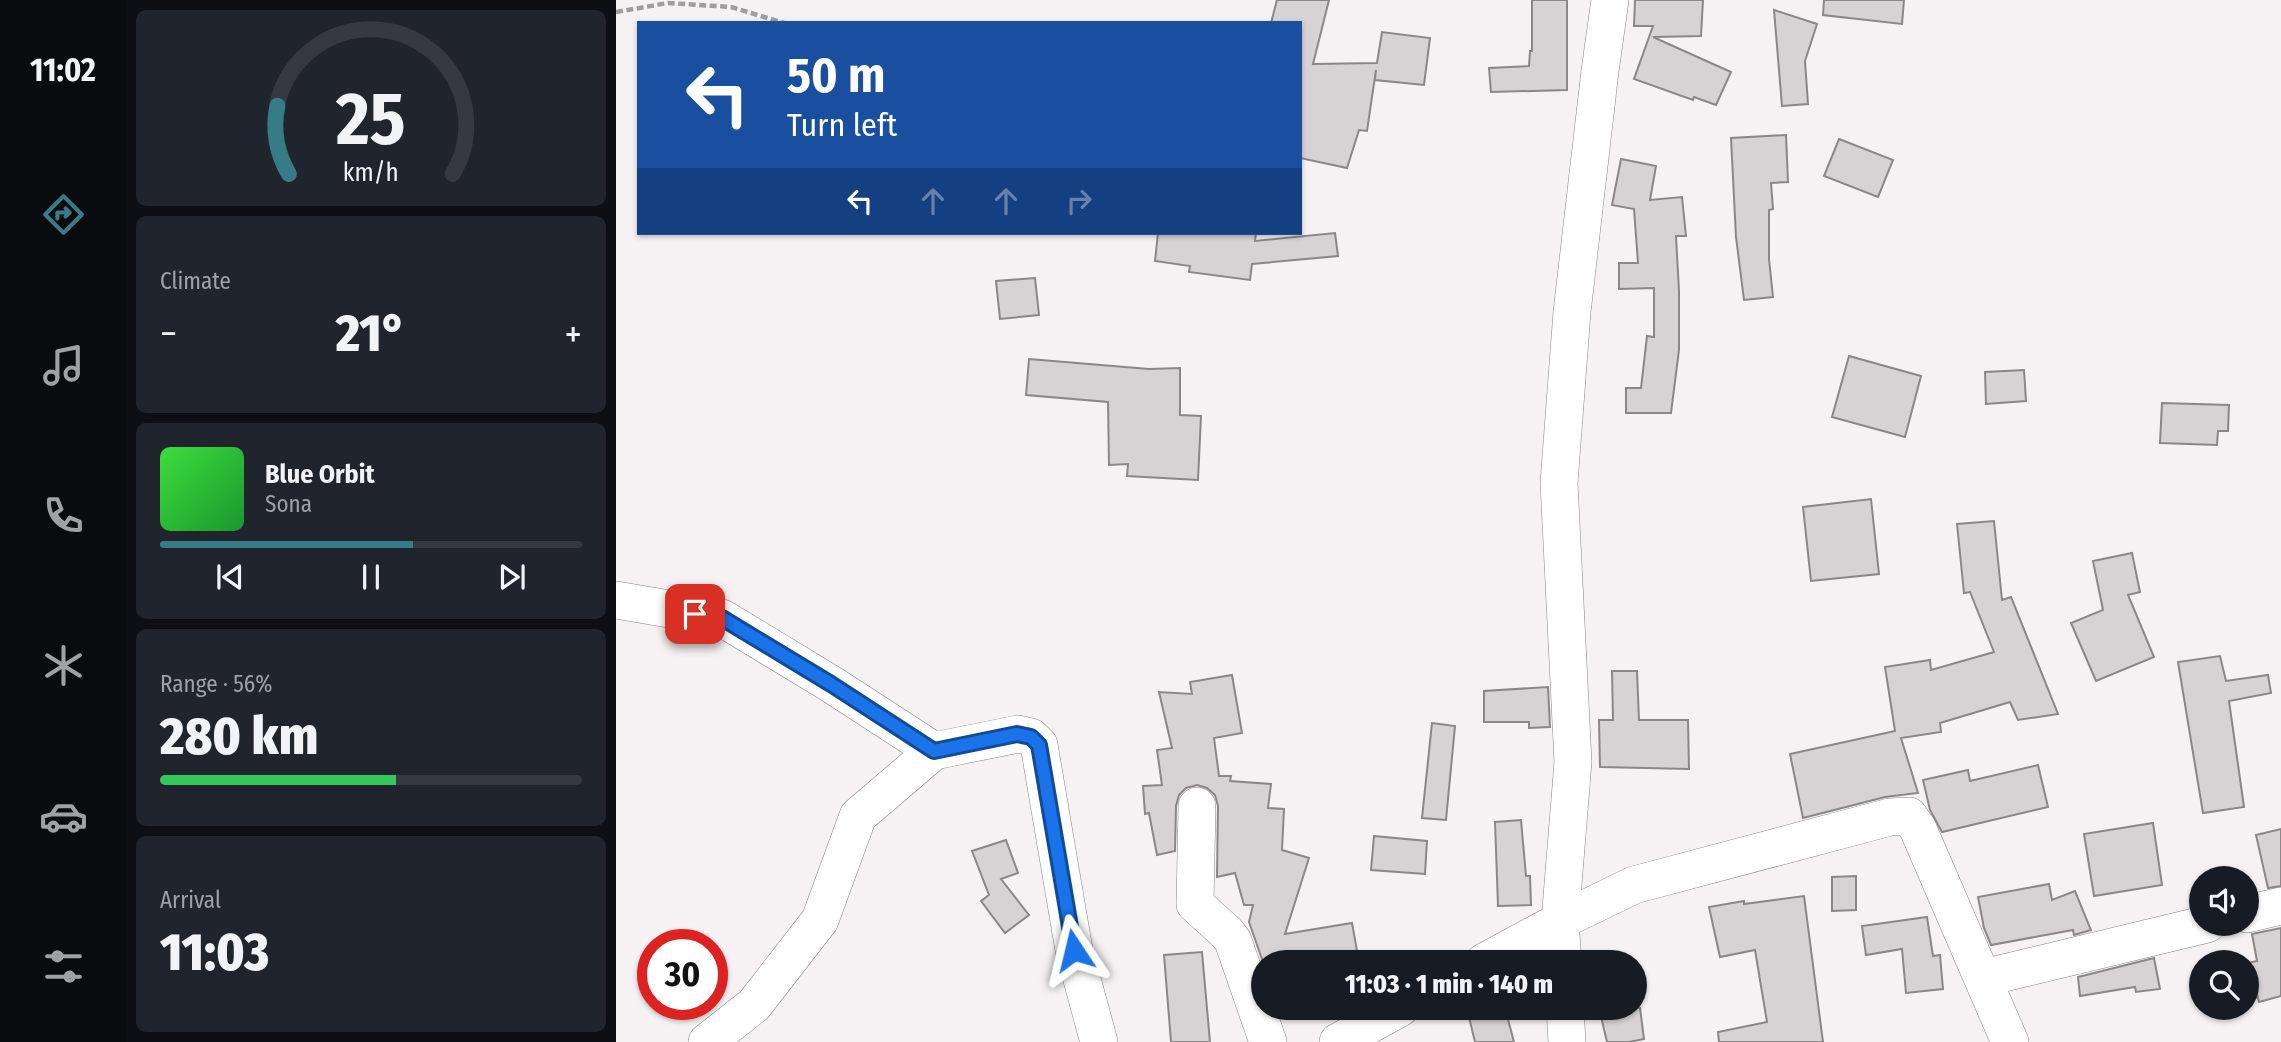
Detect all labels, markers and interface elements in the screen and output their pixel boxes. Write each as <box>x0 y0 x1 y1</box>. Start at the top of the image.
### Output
text: 50 m <box>787 46 885 105</box>
icon: left <box>672 49 763 140</box>
text: 11:02 <box>30 51 96 89</box>
text: 25 <box>335 77 406 164</box>
text: Turn left <box>787 106 897 144</box>
text: km/h <box>343 158 399 188</box>
icon: left <box>841 182 879 220</box>
icon: ahead <box>914 182 952 220</box>
icon: ahead <box>987 182 1025 220</box>
icon: right <box>1060 182 1098 220</box>
icon: directions <box>39 190 88 239</box>
text: Climate <box>160 267 231 295</box>
text: 21° <box>336 302 406 365</box>
text: − <box>160 311 177 357</box>
text: + <box>565 311 582 357</box>
icon: music <box>39 341 88 390</box>
text: Blue Orbit <box>265 459 375 490</box>
text: Sona <box>265 490 312 518</box>
icon: phone <box>39 491 88 540</box>
icon: previous <box>211 558 249 596</box>
icon: pause <box>352 558 390 596</box>
icon: next <box>493 558 531 596</box>
pin <box>665 584 725 644</box>
icon: arrive <box>676 595 714 633</box>
icon: climate <box>39 641 88 690</box>
text: Range · 56% <box>160 670 272 698</box>
text: 280 km <box>160 705 318 768</box>
icon: car <box>39 792 88 841</box>
map controls <box>2189 866 2259 1020</box>
button: sound <box>2189 866 2259 936</box>
text: Arrival <box>160 886 221 914</box>
position arrow <box>1037 913 1111 987</box>
text: 11:03 <box>160 921 269 984</box>
speed limit sign: 30 <box>637 929 728 1020</box>
icon: filters <box>39 942 88 991</box>
button: search <box>2189 950 2259 1020</box>
text: 11:03 · 1 min · 140 m <box>1345 969 1553 1000</box>

